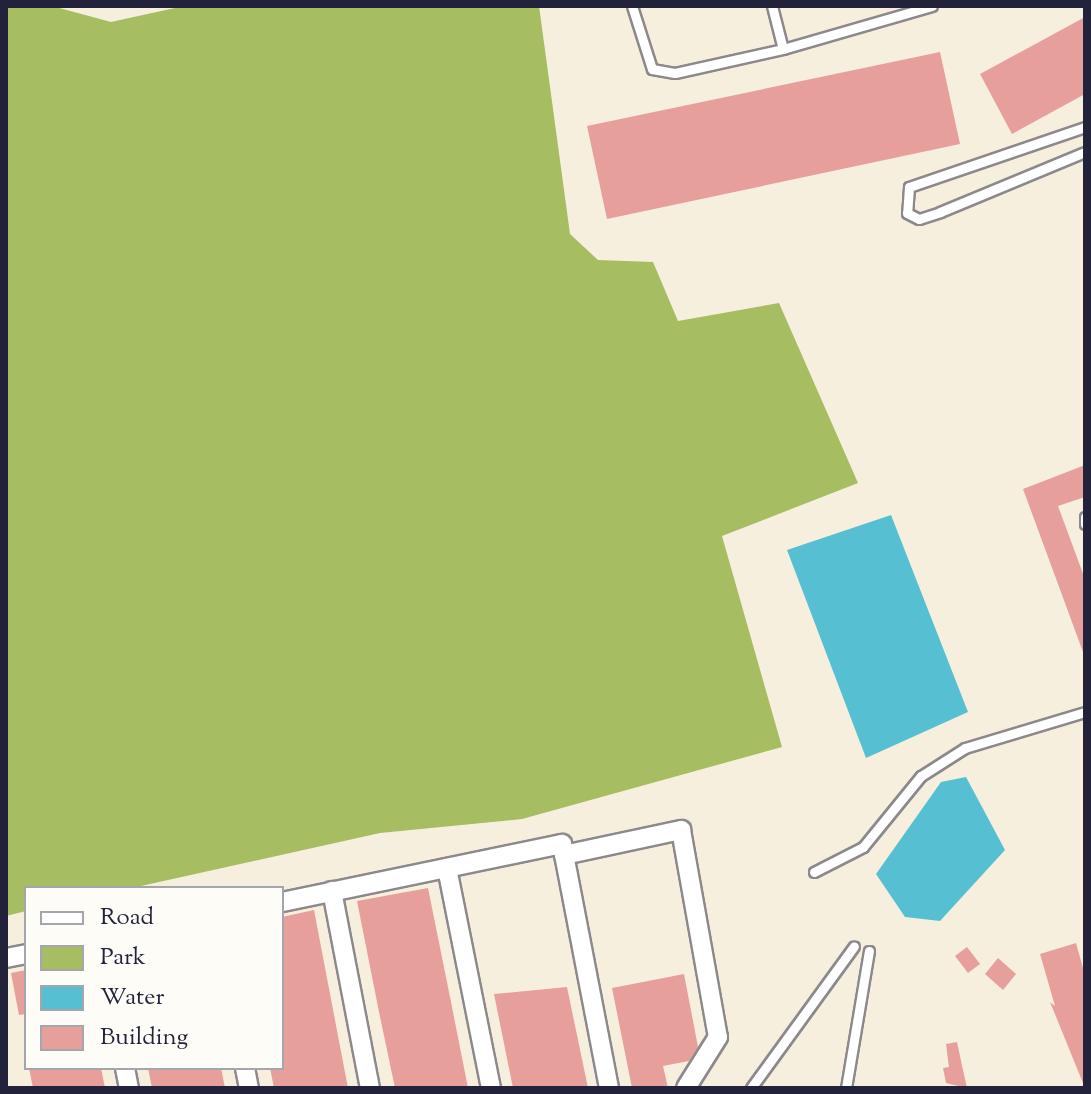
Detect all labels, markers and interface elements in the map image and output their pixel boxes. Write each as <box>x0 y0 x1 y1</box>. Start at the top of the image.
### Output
legend <box>24 886 284 1070</box>
text: Road <box>100 901 154 935</box>
text: Park <box>100 941 146 975</box>
text: Water <box>100 981 164 1015</box>
text: Building <box>100 1021 188 1055</box>

